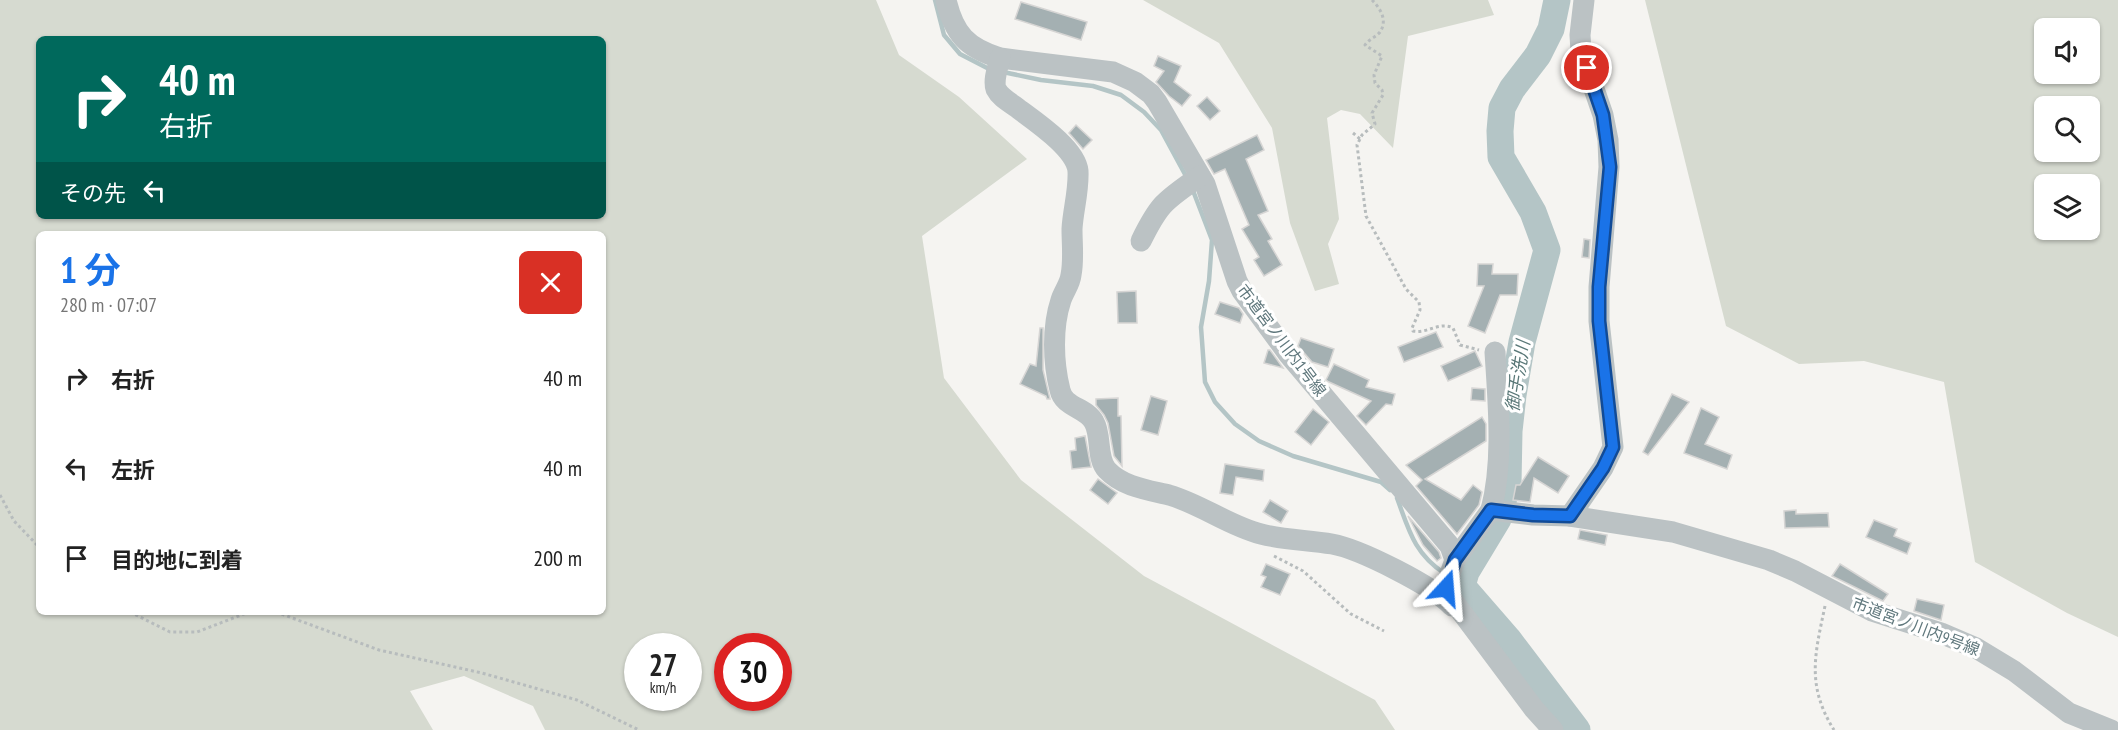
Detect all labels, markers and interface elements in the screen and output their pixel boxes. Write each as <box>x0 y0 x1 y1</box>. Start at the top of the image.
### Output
map controls <box>2034 18 2100 240</box>
button: sound <box>2034 18 2100 84</box>
pin <box>1561 42 1612 93</box>
icon: arrive <box>1570 51 1603 84</box>
text: 40 m <box>159 52 236 107</box>
icon: right <box>60 60 138 138</box>
button: search <box>2034 96 2100 162</box>
text: 右折 <box>159 109 213 143</box>
icon: left <box>138 174 171 207</box>
button: layers <box>2034 174 2100 240</box>
text: その先 <box>60 179 126 207</box>
text: 1 分 <box>60 246 121 293</box>
button: close <box>519 251 582 314</box>
street label: 市道宮ノ川内1号線 <box>1233 280 1331 400</box>
text: 280 m · 07:07 <box>60 292 157 318</box>
water label: 御手洗川 <box>1501 337 1535 413</box>
icon: right <box>60 362 93 395</box>
text: 40 m <box>543 364 582 392</box>
text: 右折 <box>111 366 155 394</box>
icon: left <box>60 452 93 485</box>
text: 40 m <box>543 454 582 482</box>
text: 左折 <box>111 456 155 484</box>
icon: arrive <box>60 542 93 575</box>
text: 200 m <box>533 544 582 572</box>
text: 目的地に到着 <box>111 546 243 574</box>
position arrow <box>1414 556 1478 620</box>
street label: 市道宮ノ川内9号線 <box>1849 592 1983 660</box>
speed limit sign: 30 <box>714 633 792 711</box>
text: 27 <box>649 645 677 684</box>
text: km/h <box>650 678 676 697</box>

